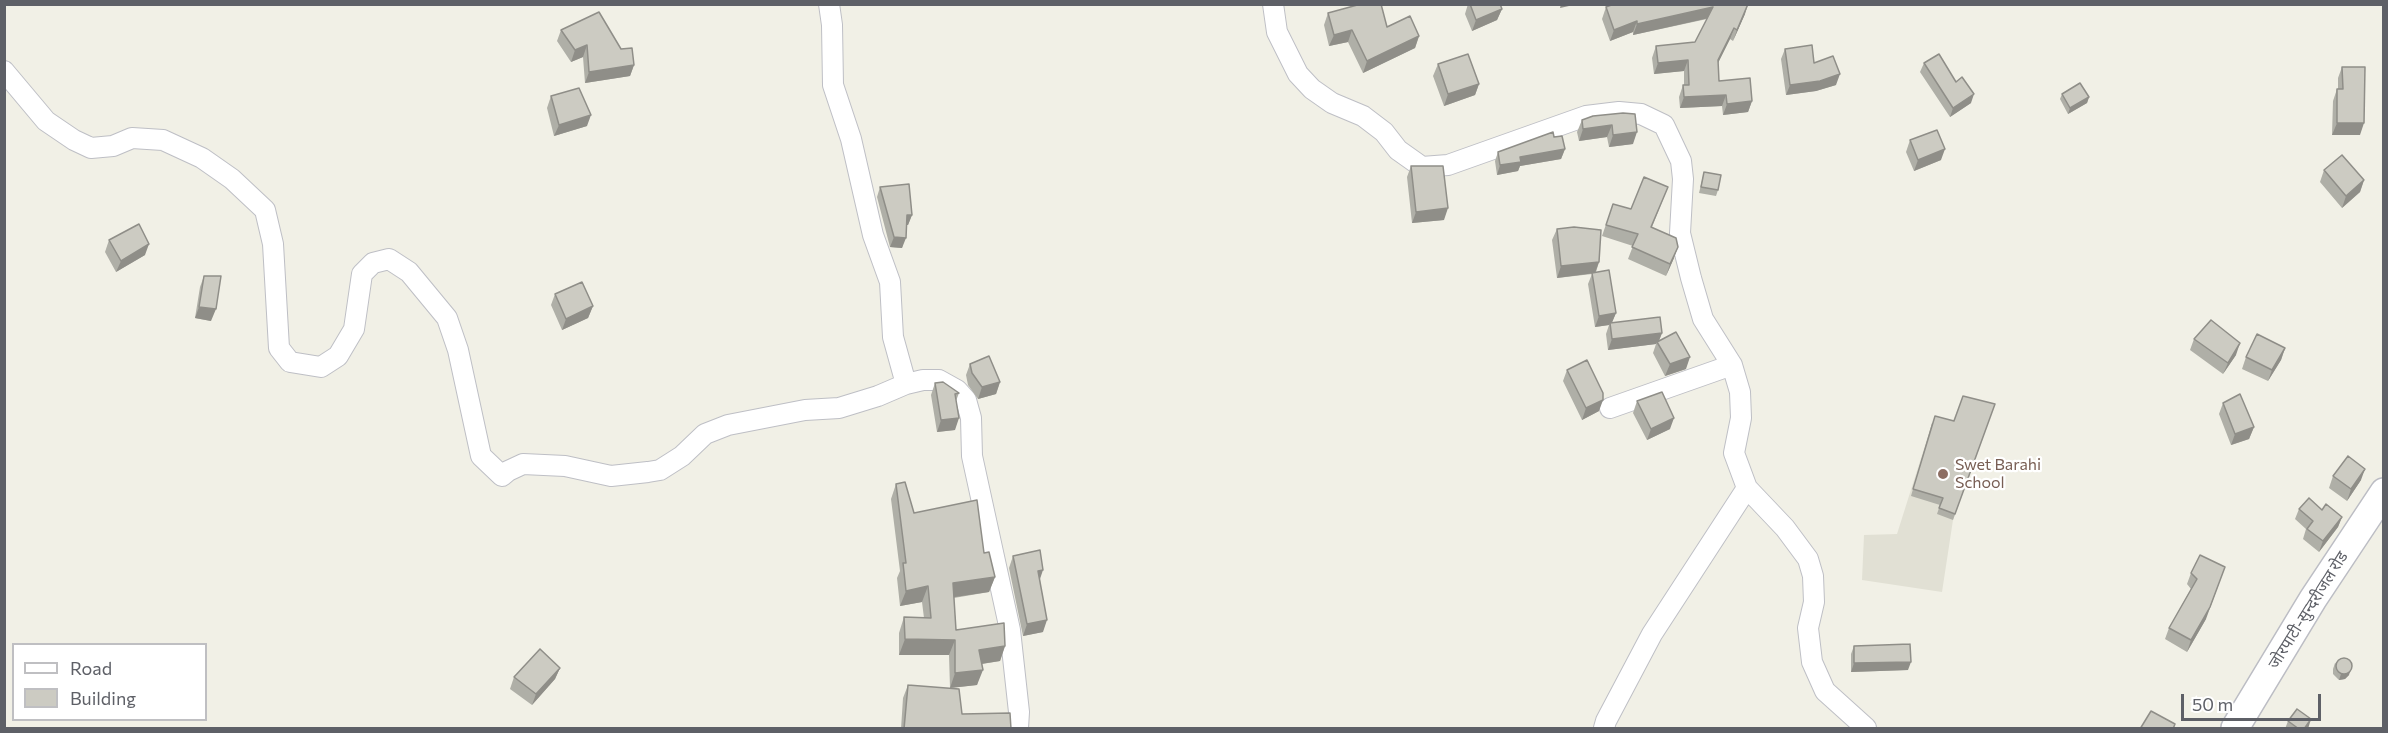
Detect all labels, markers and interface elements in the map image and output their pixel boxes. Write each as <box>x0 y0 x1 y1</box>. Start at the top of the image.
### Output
place label: Swet Barahi School <box>1955 455 2041 493</box>
marker: Swet Barahi School <box>1936 467 1950 481</box>
street label: जोरपाटी-सुन्दरीजल रोड <box>2264 548 2352 672</box>
legend <box>12 643 207 721</box>
text: Road <box>70 657 112 679</box>
scale bar <box>2184 682 2324 720</box>
text: Building <box>70 687 136 709</box>
text: 50 m <box>2192 693 2233 715</box>

